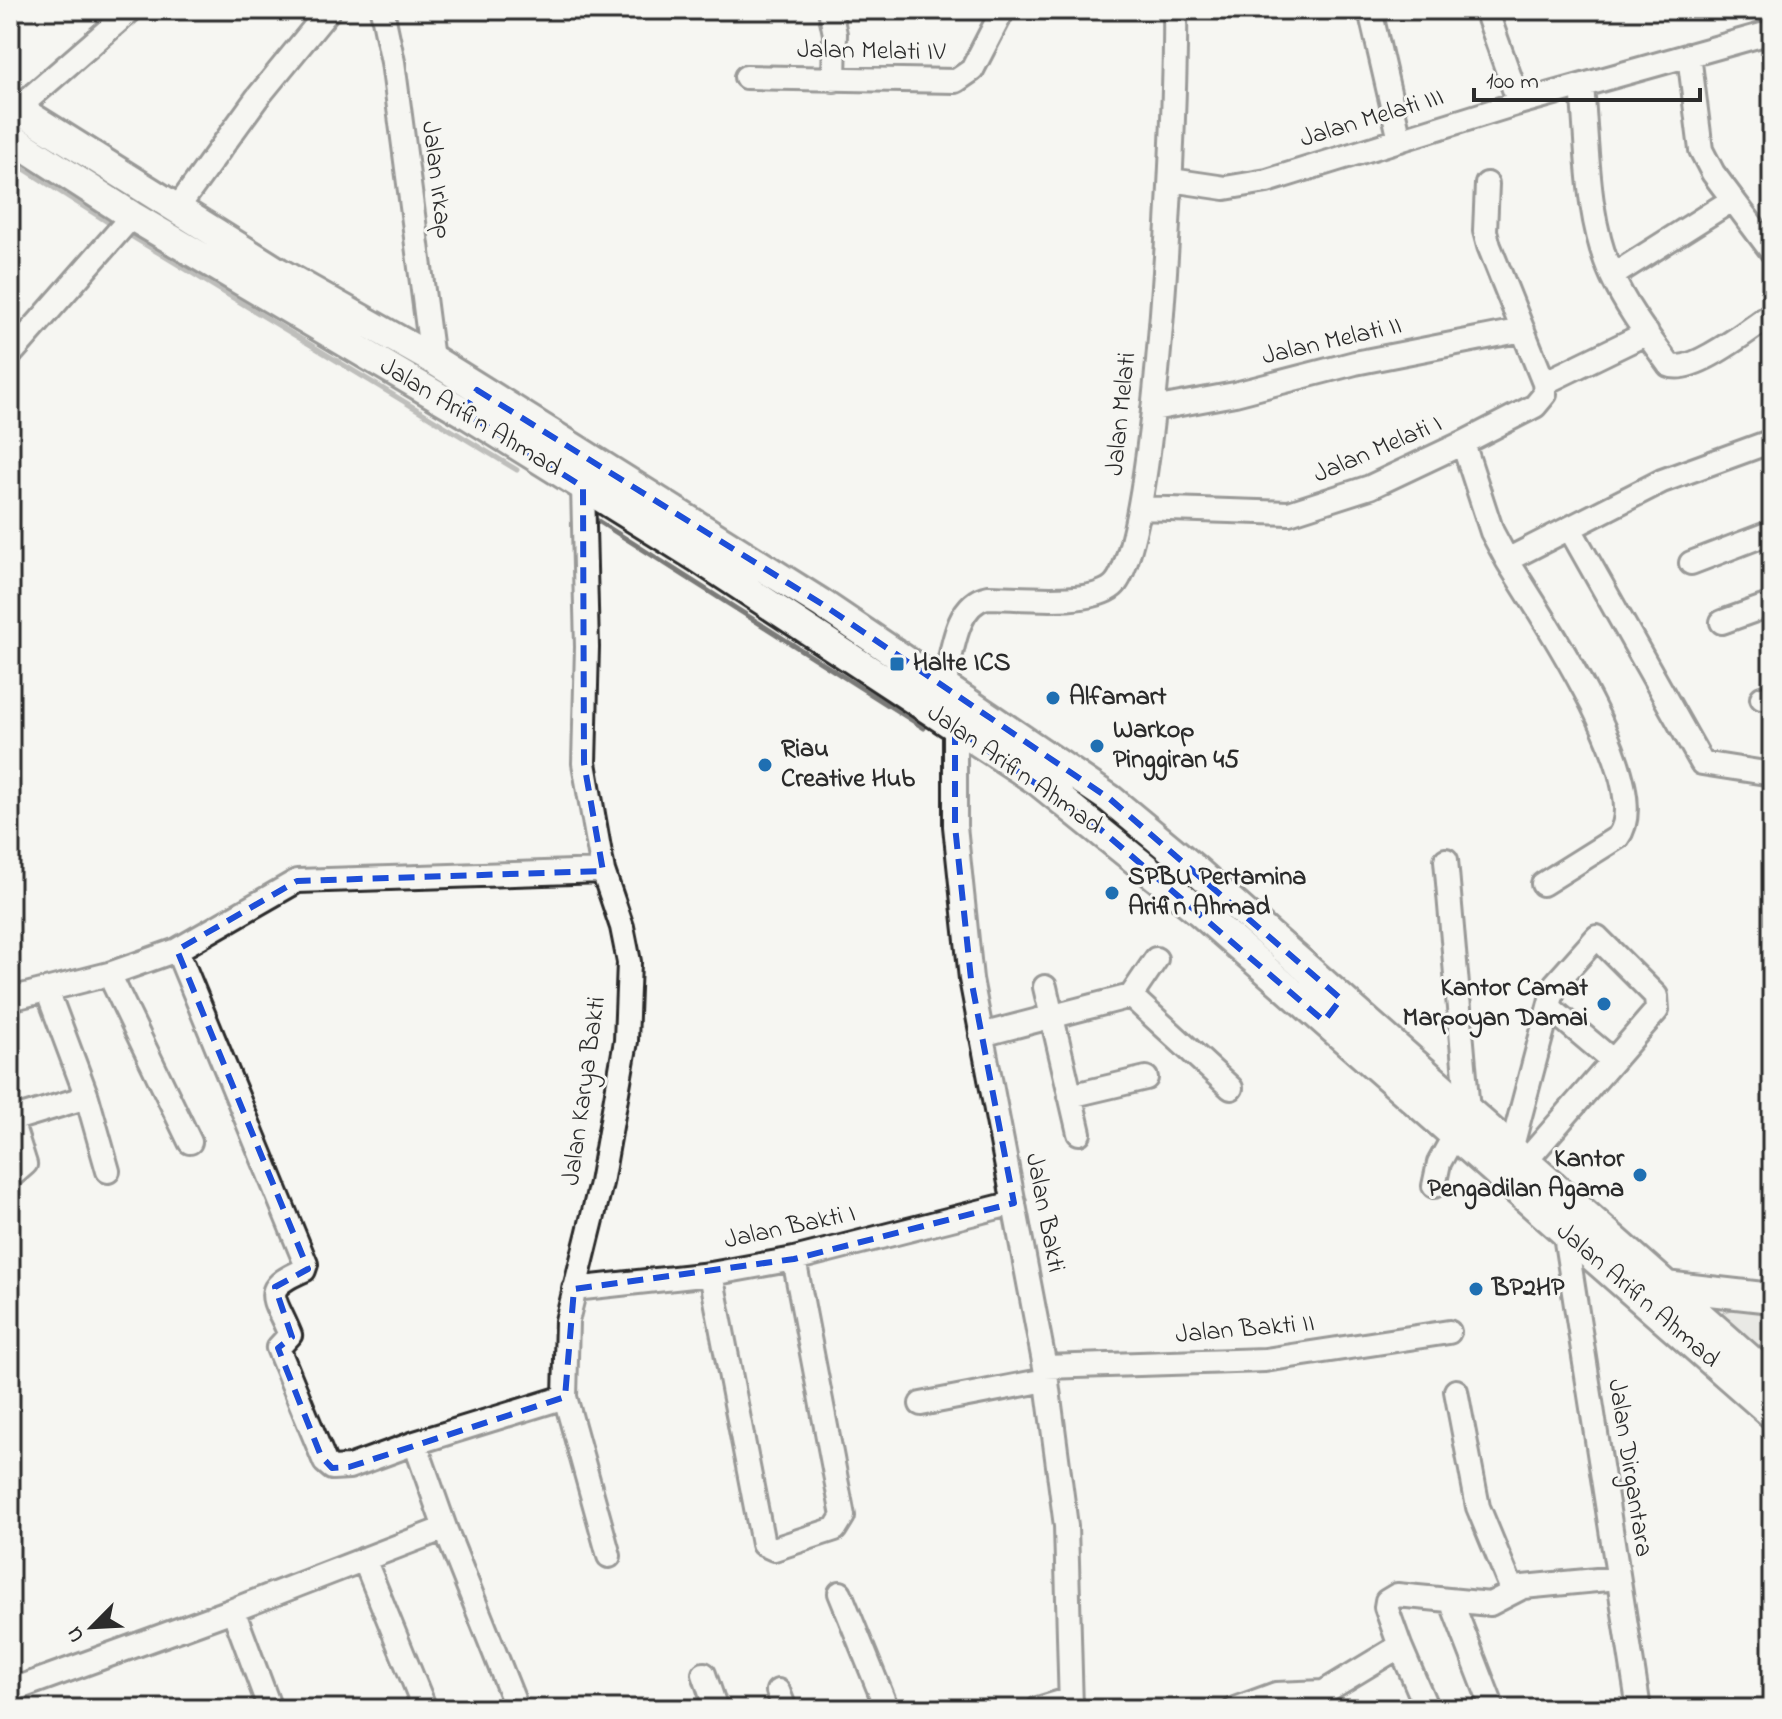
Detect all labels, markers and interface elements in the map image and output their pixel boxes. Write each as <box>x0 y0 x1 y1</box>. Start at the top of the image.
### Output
street label: Jalan Melati IV <box>796 32 946 72</box>
scale bar <box>1474 52 1700 102</box>
text: 100 m <box>1486 65 1539 100</box>
street label: Jalan Melati III <box>1295 79 1449 159</box>
street label: Jalan Irkap <box>410 119 462 241</box>
street label: Jalan Melati II <box>1258 307 1406 377</box>
street label: Jalan Arifin Ahmad <box>372 349 569 488</box>
street label: Jalan Melati <box>1097 350 1147 478</box>
street label: Jalan Melati I <box>1308 406 1448 494</box>
place label: Halte ICS <box>913 645 1011 683</box>
marker: Halte ICS <box>888 655 906 673</box>
place label: Alfamart <box>1069 679 1167 717</box>
marker: Alfamart <box>1044 689 1062 707</box>
street label: Jalan Arifin Ahmad <box>919 695 1110 845</box>
place label: Warkop Pinggiran 45 <box>1113 712 1239 781</box>
place label: Riau Creative Hub <box>781 731 915 799</box>
marker: Warkop Pinggiran 45 <box>1088 737 1106 755</box>
marker: Riau Creative Hub <box>756 756 774 774</box>
place label: SPBU Pertamina Arifin Ahmad <box>1128 859 1306 927</box>
marker: SPBU Pertamina Arifin Ahmad <box>1103 884 1121 902</box>
place label: Kantor Camat Marpoyan Damai <box>1403 970 1588 1038</box>
street label: Jalan Karya Bakti <box>553 994 617 1188</box>
marker: Kantor Camat Marpoyan Damai <box>1595 995 1613 1013</box>
place label: Kantor Pengadilan Agama <box>1427 1141 1625 1210</box>
street label: Jalan Bakti <box>1014 1150 1074 1276</box>
marker: Kantor Pengadilan Agama <box>1631 1166 1649 1184</box>
street label: Jalan Bakti I <box>721 1196 859 1260</box>
street label: Jalan Arifin Ahmad <box>1547 1214 1728 1378</box>
place label: BP2HP <box>1491 1270 1565 1308</box>
marker: BP2HP <box>1467 1280 1485 1298</box>
street label: Jalan Bakti II <box>1174 1305 1316 1355</box>
street label: Jalan Dirgantara <box>1596 1376 1662 1560</box>
north arrow <box>52 1587 132 1667</box>
text: U <box>59 1621 94 1647</box>

